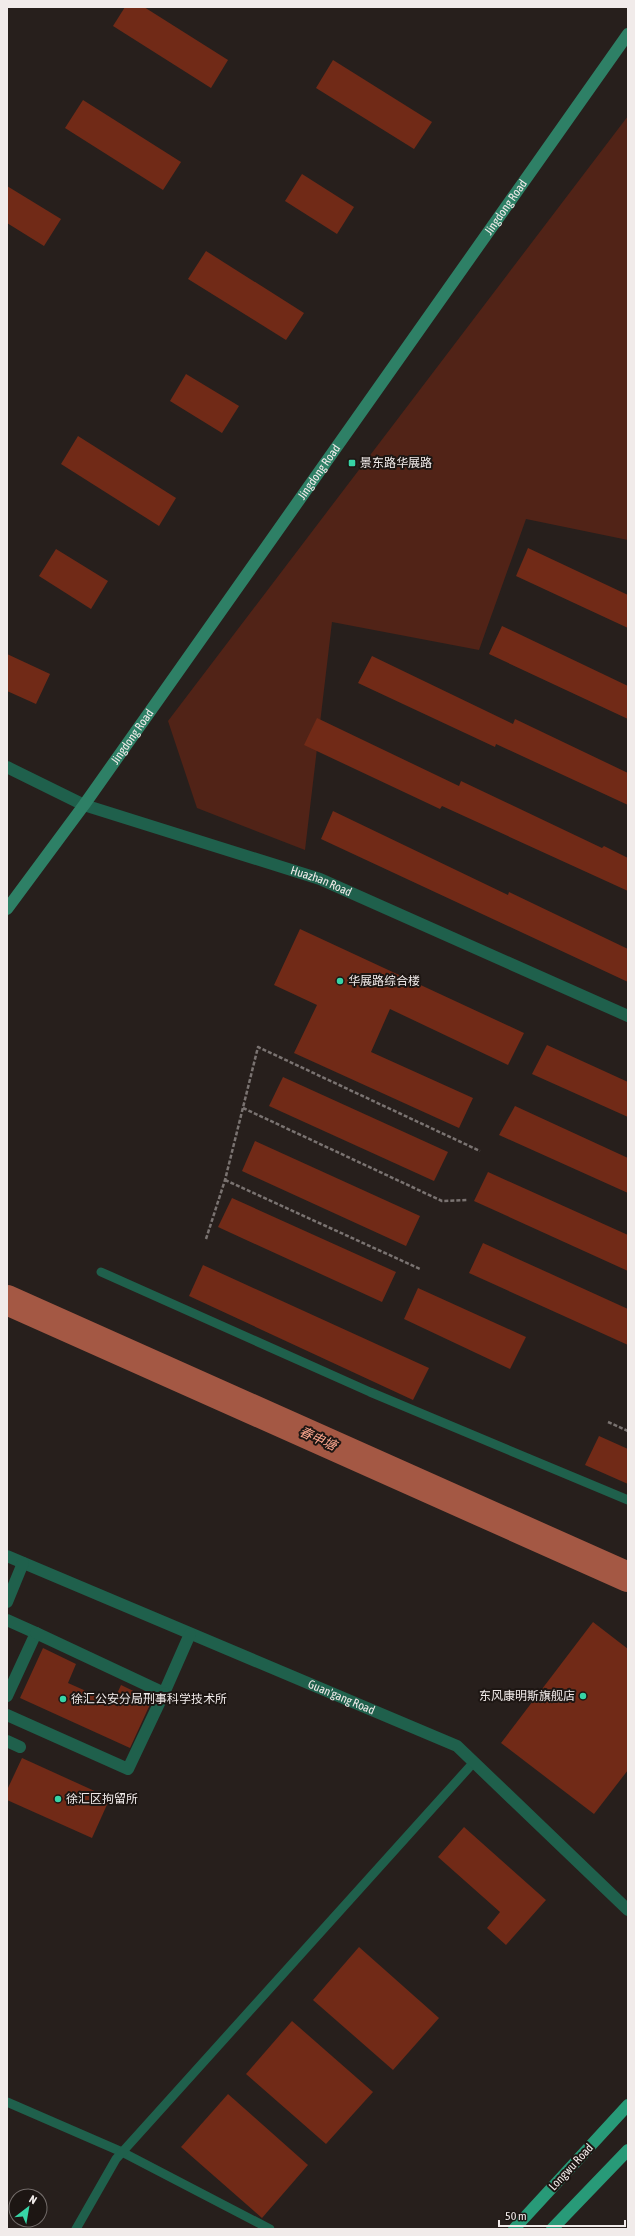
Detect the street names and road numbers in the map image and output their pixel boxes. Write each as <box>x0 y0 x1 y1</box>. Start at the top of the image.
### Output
street label: Jingdong Road <box>482 177 530 238</box>
street label: Jingdong Road <box>295 442 343 502</box>
street label: Jingdong Road <box>108 706 156 767</box>
street label: Huazhan Road <box>289 863 354 899</box>
street label: Guan'gang Road <box>306 1677 377 1718</box>
street label: Longwu Road <box>546 2141 596 2193</box>

